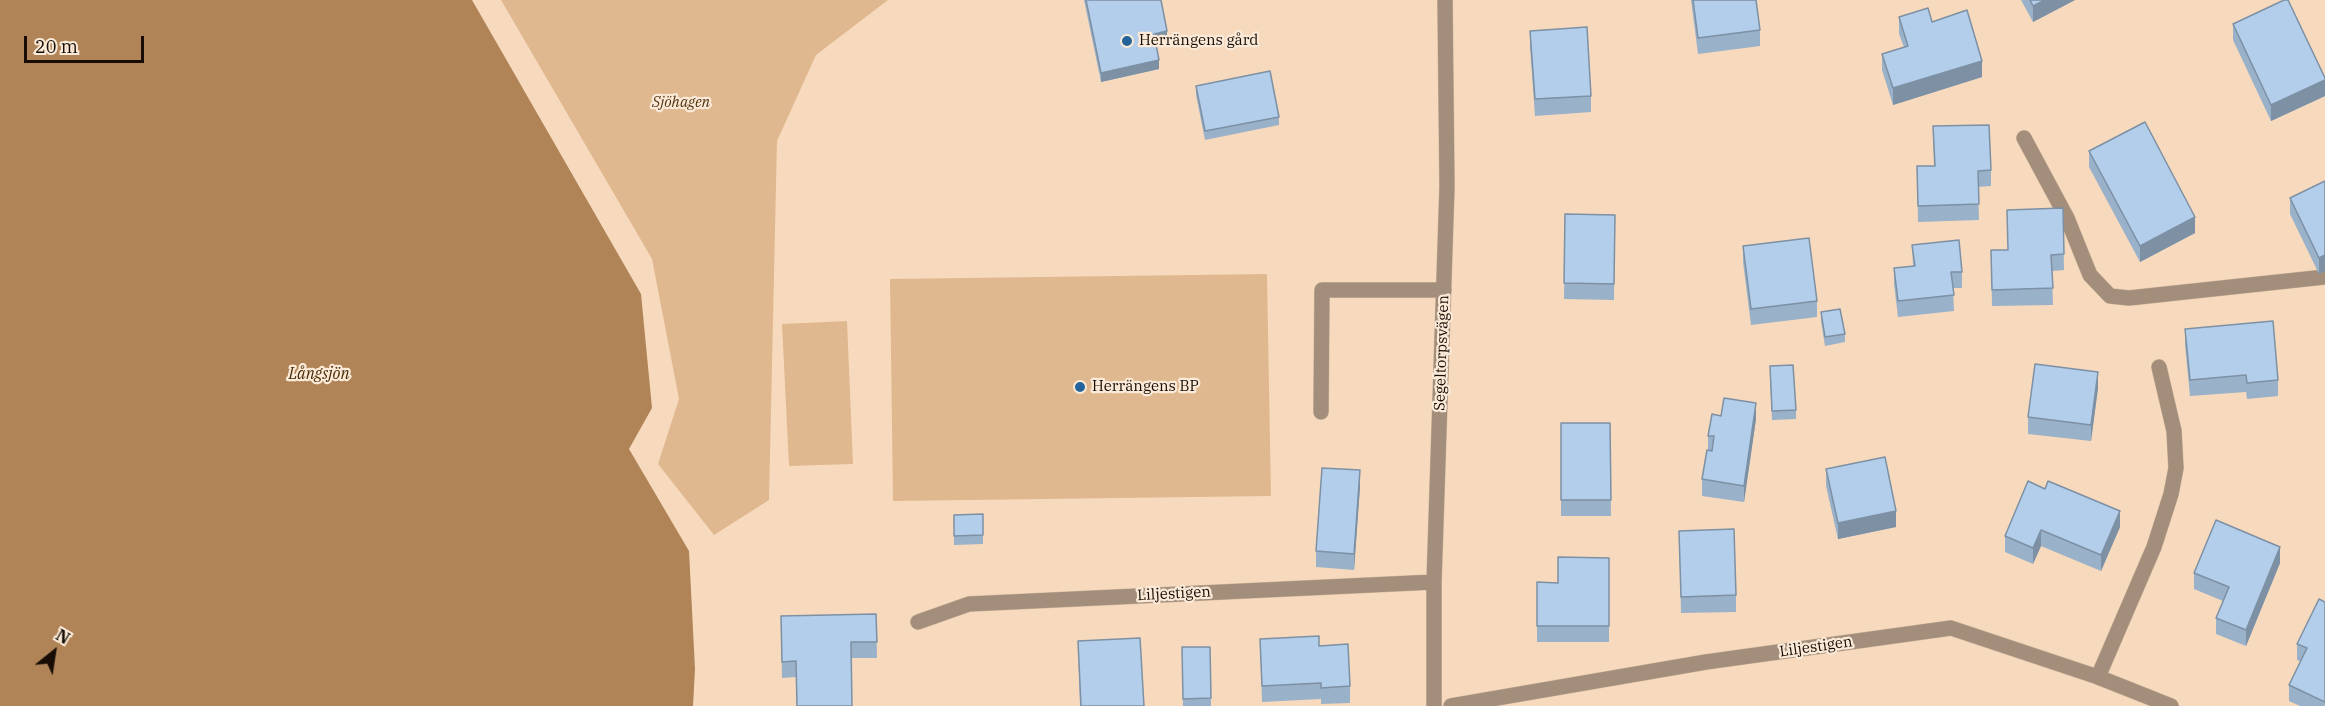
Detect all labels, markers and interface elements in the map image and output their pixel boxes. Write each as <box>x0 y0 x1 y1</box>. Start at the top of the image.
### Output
scale bar <box>27 24 147 62</box>
place label: Herrängens gård <box>1139 32 1258 50</box>
marker: Herrängens gård <box>1120 34 1134 48</box>
text: 20 m <box>35 35 78 58</box>
park label: Sjöhagen <box>652 94 710 112</box>
street label: Segeltorpsvägen <box>1431 295 1453 411</box>
water label: Långsjön <box>288 364 350 384</box>
place label: Herrängens BP <box>1092 378 1199 396</box>
marker: Herrängens BP <box>1073 380 1087 394</box>
street label: Liljestigen <box>1137 583 1211 605</box>
north arrow <box>24 622 84 682</box>
text: N <box>53 625 73 648</box>
street label: Liljestigen <box>1778 633 1854 661</box>

